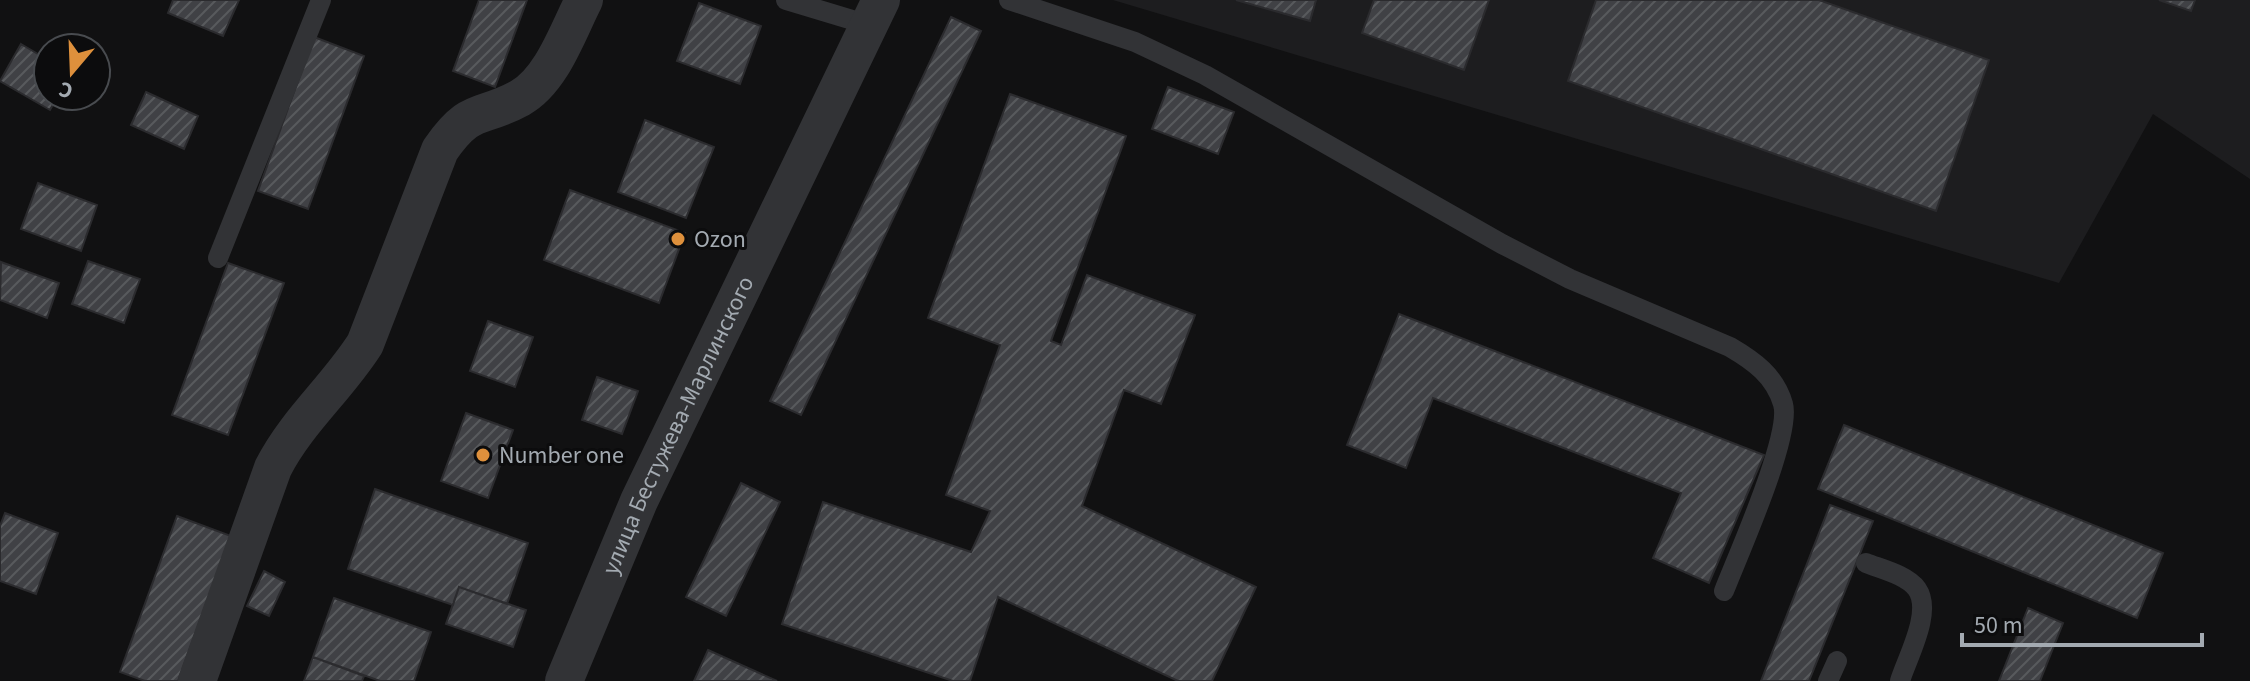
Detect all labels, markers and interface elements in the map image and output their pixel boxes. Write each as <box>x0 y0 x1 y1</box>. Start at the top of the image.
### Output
north arrow <box>32 32 112 112</box>
text: С <box>54 73 77 107</box>
place label: Ozon <box>694 222 746 257</box>
marker: Ozon <box>669 230 687 248</box>
street label: улица Бестужева-Марлинского <box>593 270 763 580</box>
place label: Number one <box>499 438 624 473</box>
marker: Number one <box>474 446 492 464</box>
scale bar <box>1962 597 2202 647</box>
text: 50 m <box>1974 608 2023 643</box>

